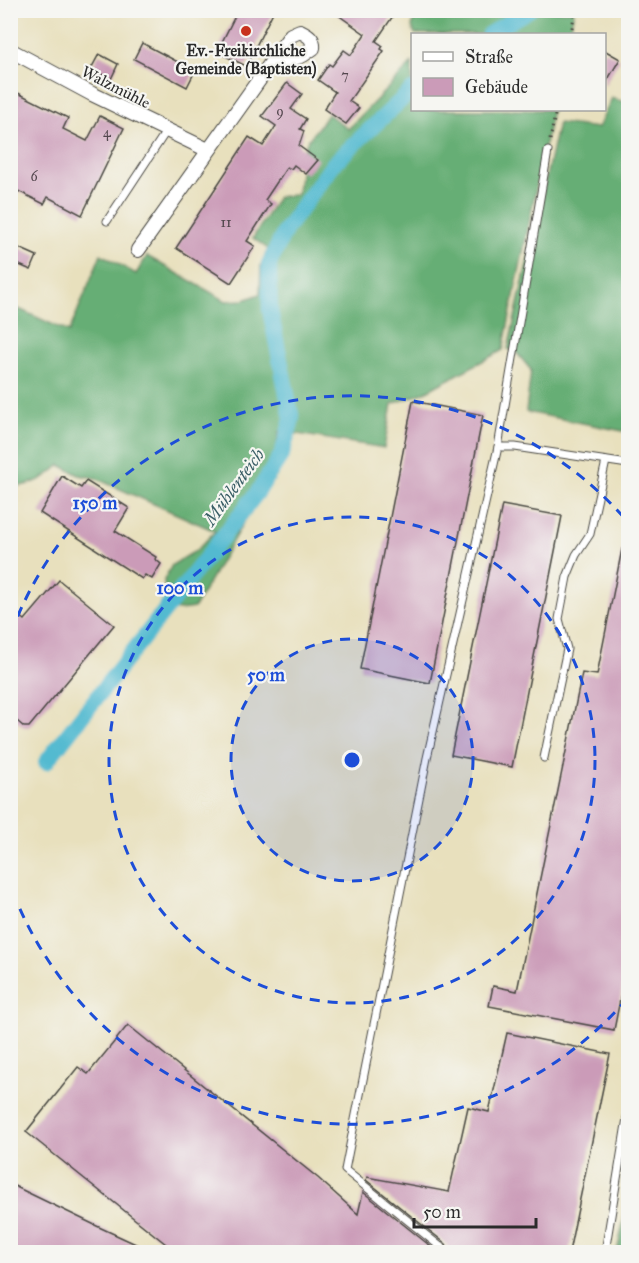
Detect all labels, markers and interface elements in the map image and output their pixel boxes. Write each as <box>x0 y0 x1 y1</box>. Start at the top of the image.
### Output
marker: Ev.-Freikirchliche Gemeinde (Baptisten) <box>239 24 253 38</box>
legend <box>411 33 606 111</box>
place label: Ev.-Freikirchliche Gemeinde (Baptisten) <box>176 41 317 79</box>
text: Straße <box>465 46 513 68</box>
street label: Walzmühle <box>78 62 154 113</box>
house number: 7 <box>341 67 349 84</box>
text: Gebäude <box>465 76 528 98</box>
house number: 9 <box>276 103 284 120</box>
house number: 4 <box>103 124 112 141</box>
house number: 6 <box>30 168 38 185</box>
house number: 11 <box>220 214 232 231</box>
water label: Mühlenteich <box>198 444 269 531</box>
text: 150 m <box>73 492 118 514</box>
text: 100 m <box>157 577 204 599</box>
text: 50 m <box>247 664 286 686</box>
centre of rings <box>342 750 362 770</box>
scale bar <box>414 1191 536 1229</box>
text: 50 m <box>423 1201 461 1223</box>

